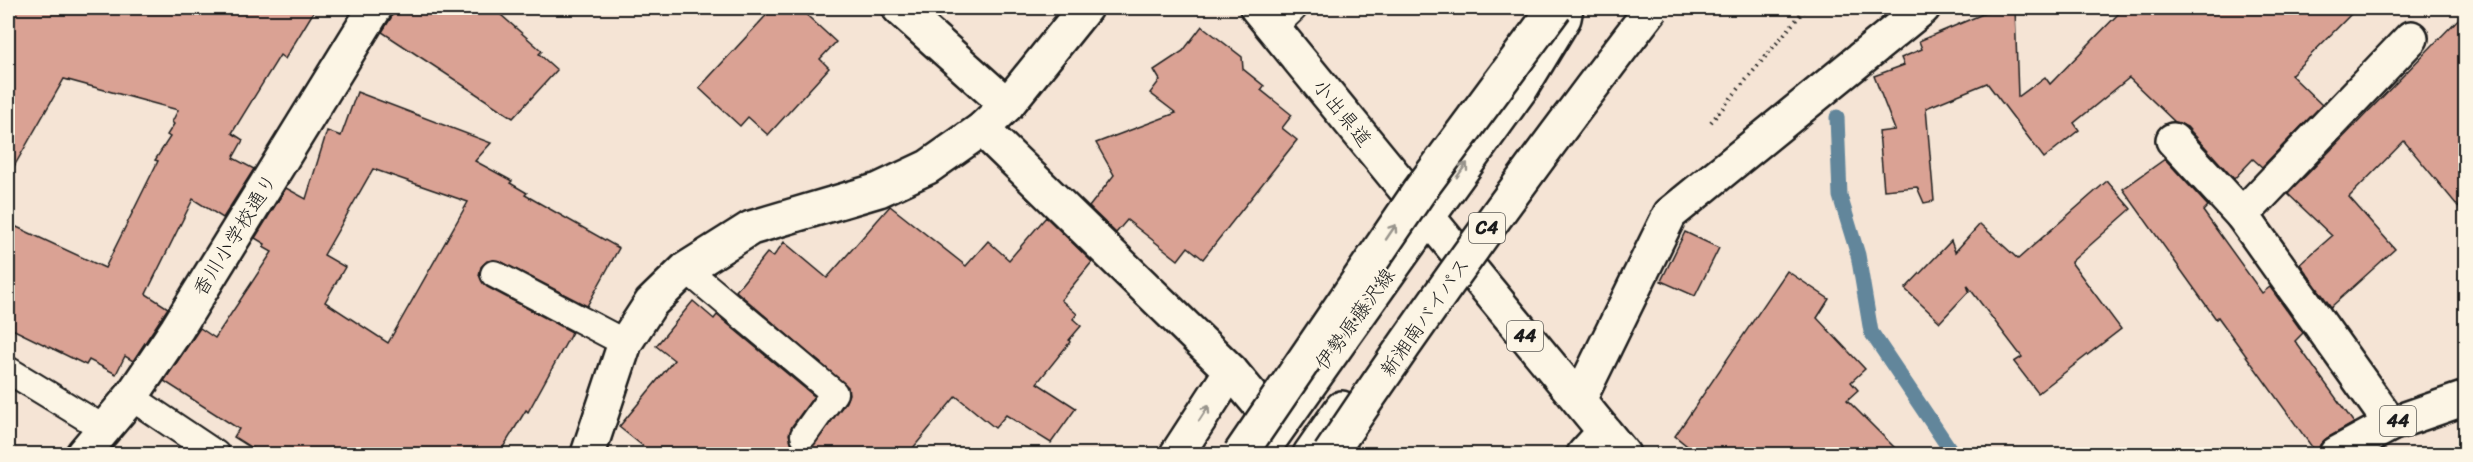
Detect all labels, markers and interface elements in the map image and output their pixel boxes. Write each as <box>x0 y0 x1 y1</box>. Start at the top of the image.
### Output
street label: 小出県道 <box>1303 71 1381 155</box>
one-way arrow <box>1456 162 1468 178</box>
street label: 香川小学校通り <box>183 166 287 304</box>
road number: C4 <box>1469 213 1505 243</box>
one-way arrow <box>1385 225 1397 241</box>
street label: 新湘南バイパス <box>1371 250 1479 384</box>
street label: 伊勢原藤沢線 <box>1306 260 1404 378</box>
road number: 44 <box>1507 321 1543 351</box>
one-way arrow <box>1198 405 1210 422</box>
road number: 44 <box>2380 406 2416 436</box>

